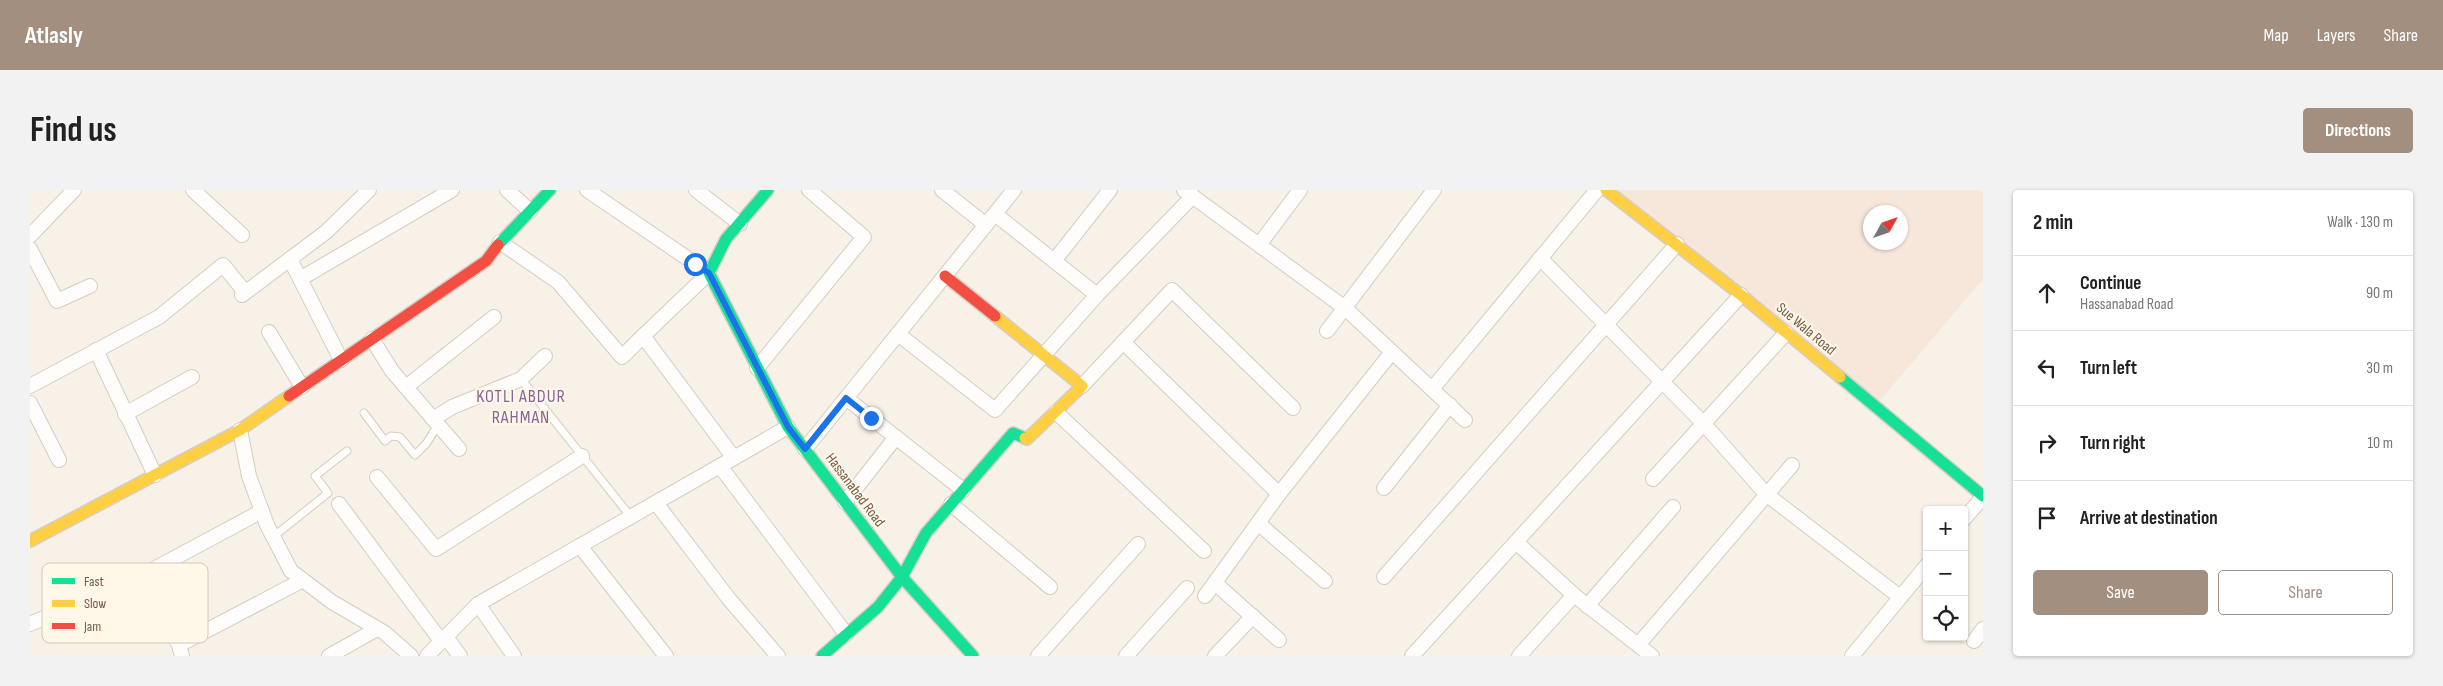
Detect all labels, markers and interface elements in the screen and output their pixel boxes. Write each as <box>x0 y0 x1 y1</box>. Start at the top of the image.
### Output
text: Atlasly <box>25 21 83 50</box>
text: Map <box>2264 25 2289 46</box>
text: Layers <box>2317 25 2356 46</box>
text: Share <box>2384 25 2418 46</box>
button: Directions <box>2303 108 2413 153</box>
text: Find us <box>30 109 117 152</box>
north arrow <box>1863 205 1908 250</box>
text: 2 min <box>2033 210 2073 235</box>
text: Walk · 130 m <box>2327 213 2393 232</box>
route start <box>684 253 707 276</box>
text: Continue <box>2080 272 2141 295</box>
icon: ahead <box>2033 279 2061 307</box>
text: 90 m <box>2366 284 2393 303</box>
text: Hassanabad Road <box>2080 295 2173 314</box>
street label: Sue Wala Road <box>1772 299 1840 359</box>
icon: left <box>2033 354 2061 382</box>
text: Turn left <box>2080 357 2137 380</box>
text: 30 m <box>2366 359 2393 378</box>
district label: KOTLI ABDUR RAHMAN <box>476 386 566 428</box>
route end <box>860 407 883 430</box>
icon: right <box>2033 429 2061 457</box>
text: Turn right <box>2080 432 2145 455</box>
text: 10 m <box>2367 434 2393 453</box>
street label: Hassanabad Road <box>821 449 889 531</box>
icon: arrive <box>2033 504 2061 532</box>
map controls <box>1923 506 1968 641</box>
button: + <box>1923 506 1968 551</box>
text: Arrive at destination <box>2080 507 2218 530</box>
button: − <box>1923 551 1968 596</box>
legend <box>42 563 208 643</box>
button: Save <box>2033 570 2208 615</box>
button: Share <box>2218 570 2393 615</box>
text: Fast <box>84 573 104 590</box>
text: Slow <box>84 595 106 612</box>
button: locate <box>1923 596 1968 641</box>
text: Jam <box>83 618 101 635</box>

